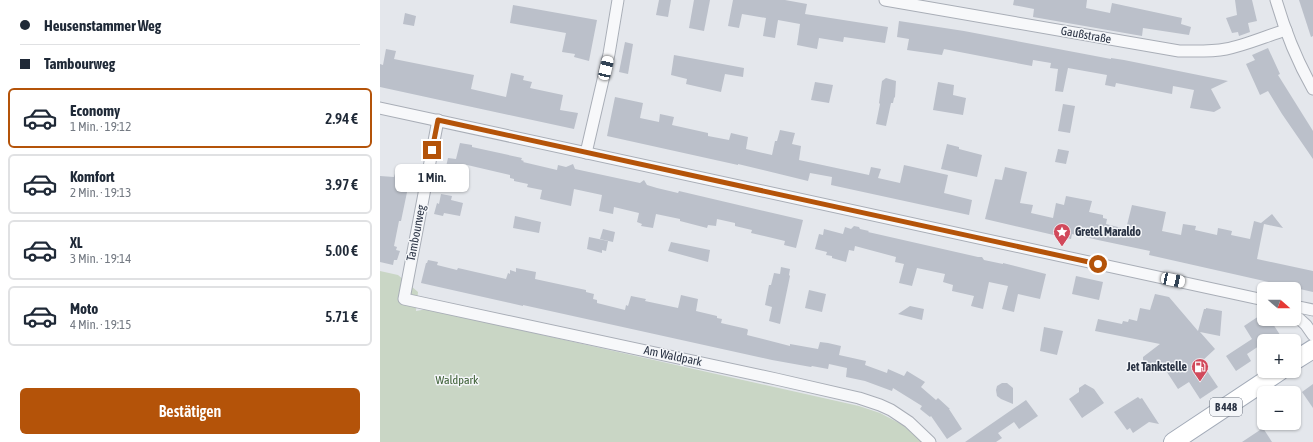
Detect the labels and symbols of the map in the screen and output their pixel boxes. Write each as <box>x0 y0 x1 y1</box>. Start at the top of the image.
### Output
street label: Gaußstraße <box>1060 24 1112 46</box>
car <box>597 55 615 81</box>
route end <box>423 141 441 159</box>
callout: 1 Min. <box>395 164 469 192</box>
street label: Tambourweg <box>404 203 428 262</box>
place icon: Gretel Maraldo <box>1052 222 1072 247</box>
place label: Gretel Maraldo <box>1075 225 1141 239</box>
route start <box>1089 255 1107 273</box>
car <box>1160 272 1186 288</box>
north arrow <box>1257 282 1301 326</box>
street label: Am Waldpark <box>643 343 704 369</box>
fuel station icon: Jet Tankstelle <box>1190 357 1210 382</box>
place label: Jet Tankstelle <box>1126 360 1188 374</box>
park label: Waldpark <box>436 373 479 387</box>
road number: B 448 <box>1210 398 1242 416</box>

